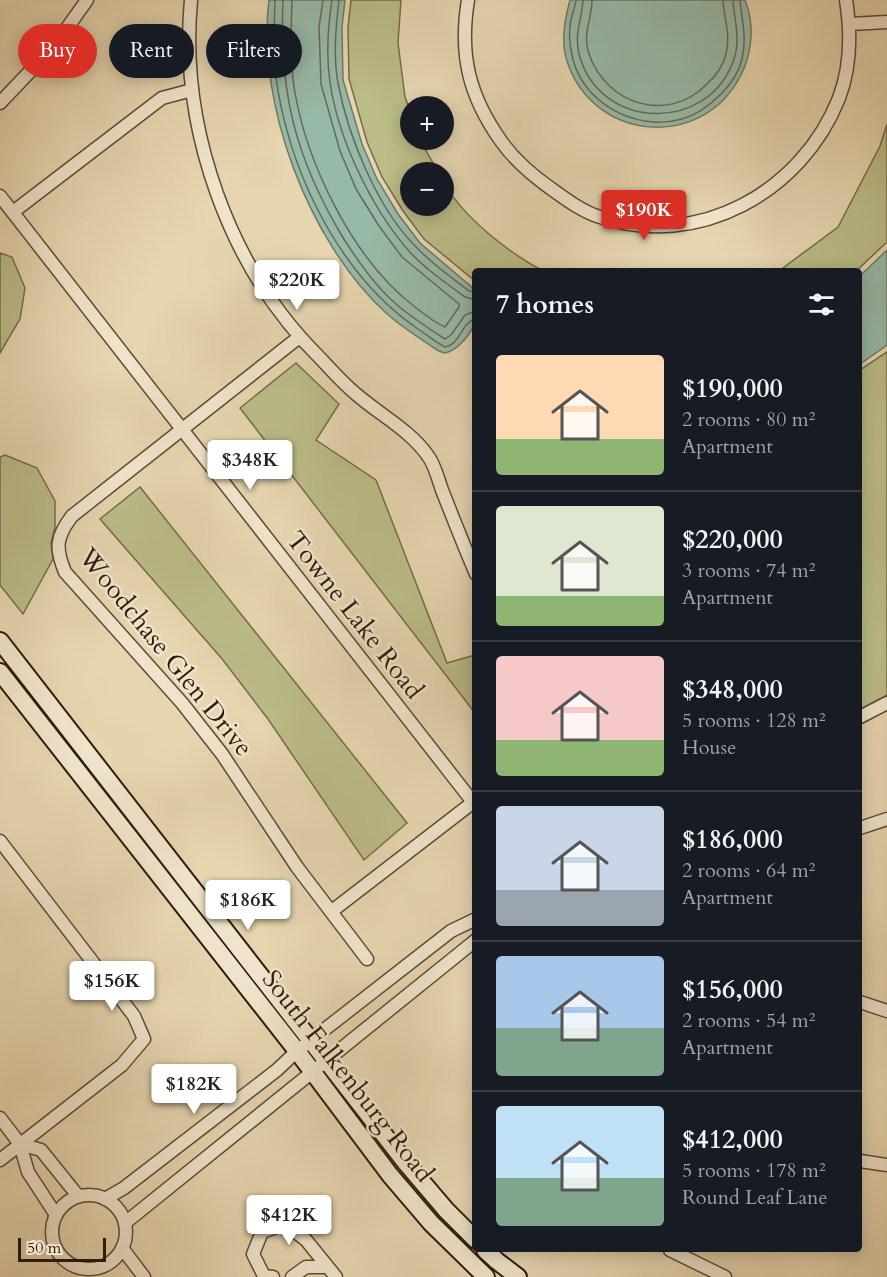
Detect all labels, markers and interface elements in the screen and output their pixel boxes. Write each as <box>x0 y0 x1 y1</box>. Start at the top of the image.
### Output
chip: Buy <box>18 24 97 78</box>
chip: Rent <box>109 24 194 78</box>
chip: Filters <box>206 24 302 78</box>
map controls <box>400 96 454 216</box>
button: + <box>400 96 454 150</box>
button: − <box>400 162 454 216</box>
pin: $190K <box>602 190 686 241</box>
text: $190K <box>615 196 673 223</box>
pin: $220K <box>255 260 339 311</box>
text: $220K <box>268 266 326 293</box>
text: 7 homes <box>496 287 594 322</box>
icon: filters <box>805 288 838 321</box>
text: $190,000 <box>682 371 783 406</box>
icon: home <box>544 379 616 451</box>
text: 2 rooms · 80 m² <box>682 406 815 433</box>
text: Apartment <box>682 433 773 460</box>
pin: $348K <box>208 440 292 491</box>
text: $348K <box>221 446 279 473</box>
text: $220,000 <box>682 522 783 557</box>
street label: Towne Lake Road <box>278 524 432 706</box>
icon: home <box>544 530 616 602</box>
street label: Woodchase Glen Drive <box>70 540 261 764</box>
text: 3 rooms · 74 m² <box>682 557 815 584</box>
text: Apartment <box>682 584 773 611</box>
text: $348,000 <box>682 672 783 707</box>
icon: home <box>544 680 616 752</box>
text: 5 rooms · 128 m² <box>682 707 826 734</box>
text: House <box>682 734 736 761</box>
text: $186,000 <box>682 822 783 857</box>
icon: home <box>544 830 616 902</box>
text: 2 rooms · 64 m² <box>682 857 815 884</box>
pin: $186K <box>206 880 290 931</box>
text: Apartment <box>682 884 773 911</box>
text: $186K <box>219 886 277 913</box>
pin: $156K <box>70 961 154 1012</box>
street label: South Falkenburg Road <box>254 963 442 1189</box>
text: $156K <box>83 967 141 994</box>
text: $156,000 <box>682 972 783 1007</box>
icon: home <box>544 980 616 1052</box>
text: 2 rooms · 54 m² <box>682 1007 815 1034</box>
text: Apartment <box>682 1034 773 1061</box>
pin: $182K <box>152 1064 236 1115</box>
text: $182K <box>165 1070 223 1097</box>
text: $412,000 <box>682 1122 783 1157</box>
icon: home <box>544 1130 616 1202</box>
text: 5 rooms · 178 m² <box>682 1157 826 1184</box>
text: Round Leaf Lane <box>682 1184 828 1211</box>
pin: $412K <box>247 1195 331 1246</box>
text: $412K <box>260 1201 318 1228</box>
scale bar <box>18 1235 106 1262</box>
text: 50 m <box>27 1237 61 1259</box>

